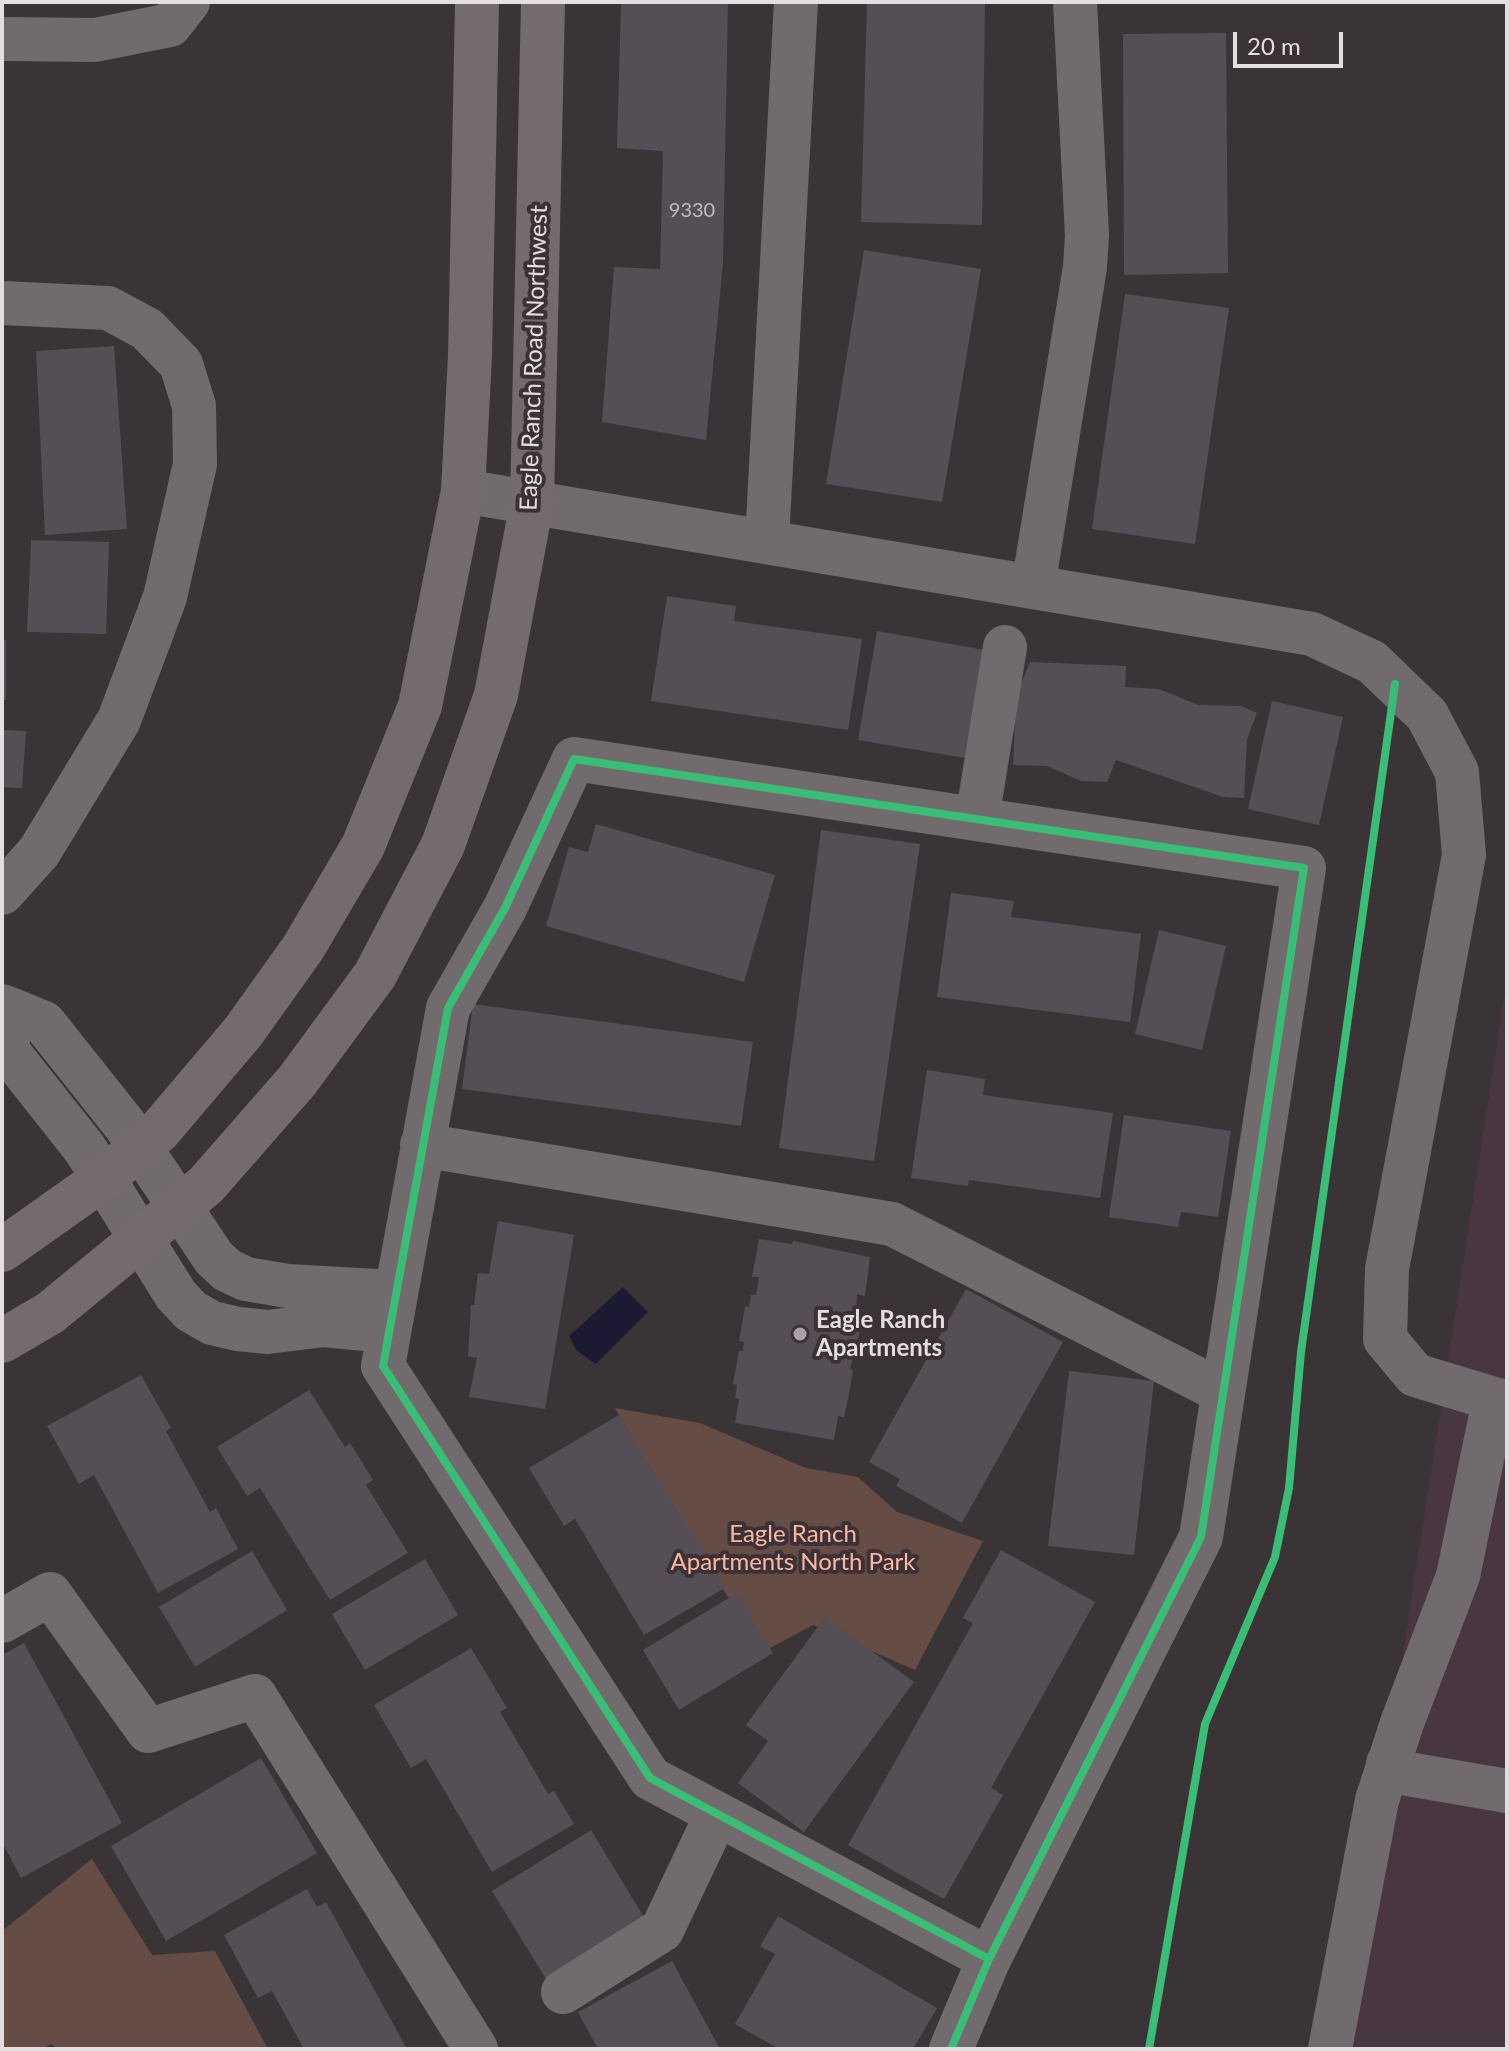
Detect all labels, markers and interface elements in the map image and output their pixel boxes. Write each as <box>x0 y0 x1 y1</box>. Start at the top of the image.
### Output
scale bar <box>1237 16 1347 66</box>
text: 20 m <box>1247 31 1301 60</box>
house number: 9330 <box>669 199 715 223</box>
street label: Eagle Ranch Road Northwest <box>514 205 554 511</box>
place label: Eagle Ranch Apartments <box>816 1306 945 1362</box>
marker: Eagle Ranch Apartments <box>791 1325 809 1343</box>
park label: Eagle Ranch Apartments North Park <box>670 1520 916 1576</box>

